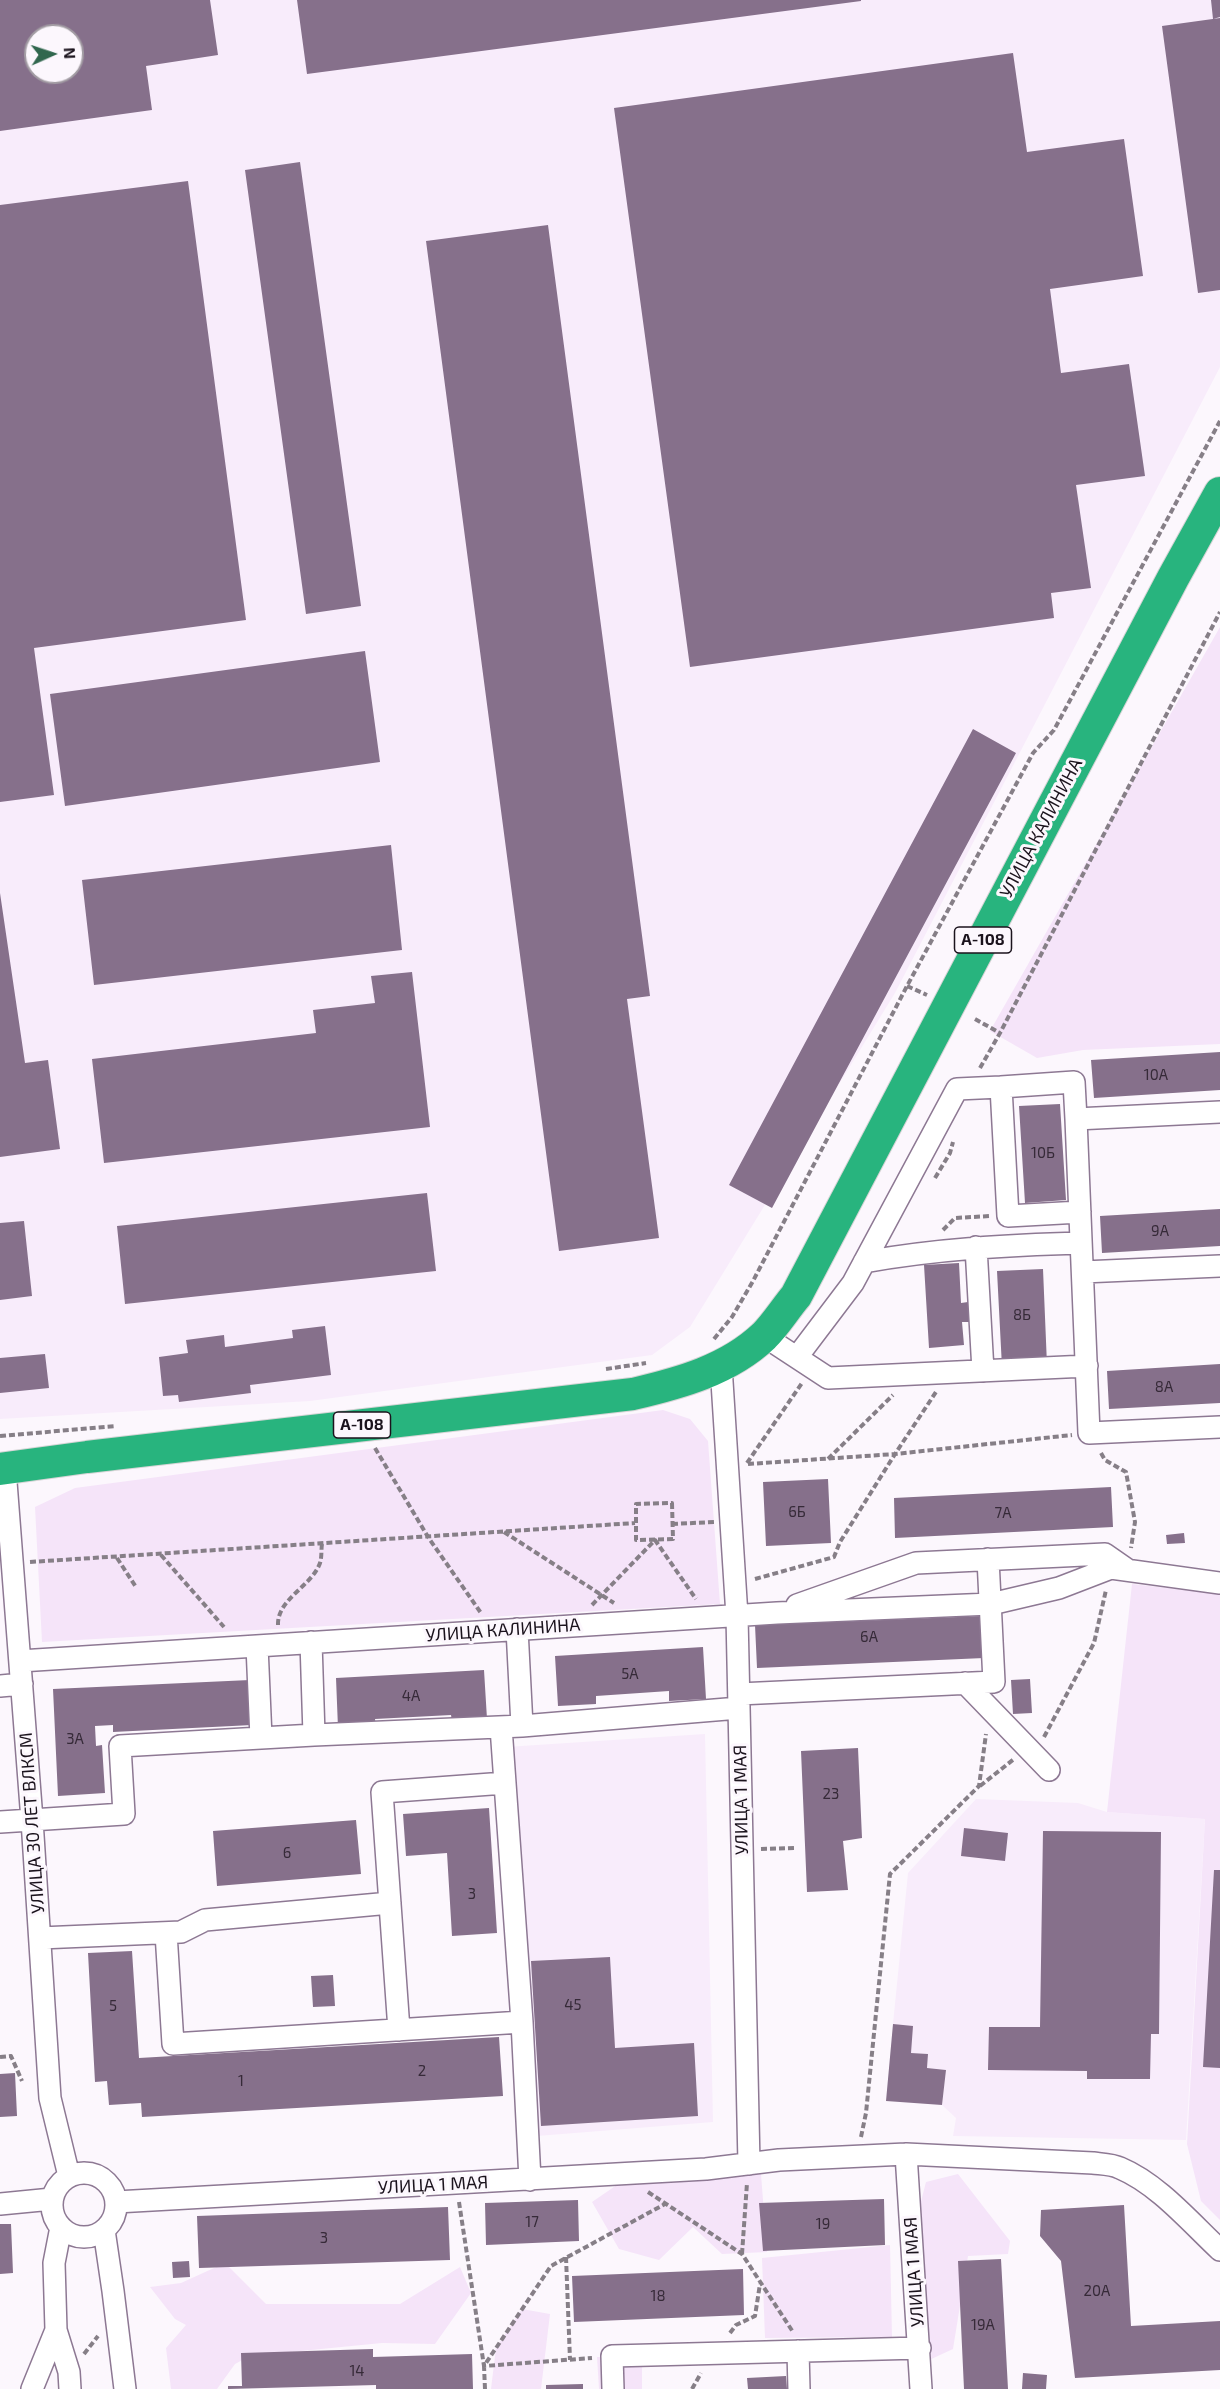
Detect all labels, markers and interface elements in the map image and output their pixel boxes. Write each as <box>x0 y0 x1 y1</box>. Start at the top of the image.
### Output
north arrow <box>24 24 84 84</box>
text: N <box>61 47 80 59</box>
street label: УЛИЦА КАЛИНИНА <box>995 755 1087 901</box>
road number: А-108 <box>954 927 1012 953</box>
house number: 10А <box>1144 1066 1168 1084</box>
house number: 10Б <box>1031 1144 1055 1162</box>
house number: 9А <box>1151 1222 1169 1240</box>
house number: 8Б <box>1013 1306 1031 1324</box>
house number: 8А <box>1155 1378 1173 1396</box>
road number: А-108 <box>334 1412 391 1438</box>
house number: 6Б <box>788 1503 806 1521</box>
house number: 7А <box>994 1504 1012 1522</box>
street label: УЛИЦА КАЛИНИНА <box>425 1614 581 1646</box>
house number: 6А <box>860 1628 878 1646</box>
house number: 5А <box>621 1665 639 1683</box>
house number: 4А <box>402 1687 420 1705</box>
house number: 3А <box>66 1730 84 1748</box>
street label: УЛИЦА 30 ЛЕТ ВЛКСМ <box>15 1732 49 1914</box>
street label: УЛИЦА 1 МАЯ <box>729 1745 753 1855</box>
house number: 23 <box>823 1785 839 1803</box>
house number: 6 <box>283 1844 291 1862</box>
house number: 3 <box>468 1885 476 1903</box>
house number: 45 <box>564 1996 582 2014</box>
house number: 5 <box>109 1997 117 2015</box>
house number: 2 <box>418 2062 426 2080</box>
house number: 1 <box>238 2072 244 2090</box>
street label: УЛИЦА 1 МАЯ <box>377 2171 489 2199</box>
house number: 17 <box>525 2213 539 2231</box>
house number: 19 <box>816 2215 830 2233</box>
street label: УЛИЦА 1 МАЯ <box>899 2216 929 2328</box>
house number: 3 <box>320 2229 328 2247</box>
house number: 20А <box>1084 2282 1110 2300</box>
house number: 18 <box>650 2287 666 2305</box>
house number: 19А <box>971 2316 995 2334</box>
house number: 14 <box>349 2362 365 2380</box>

